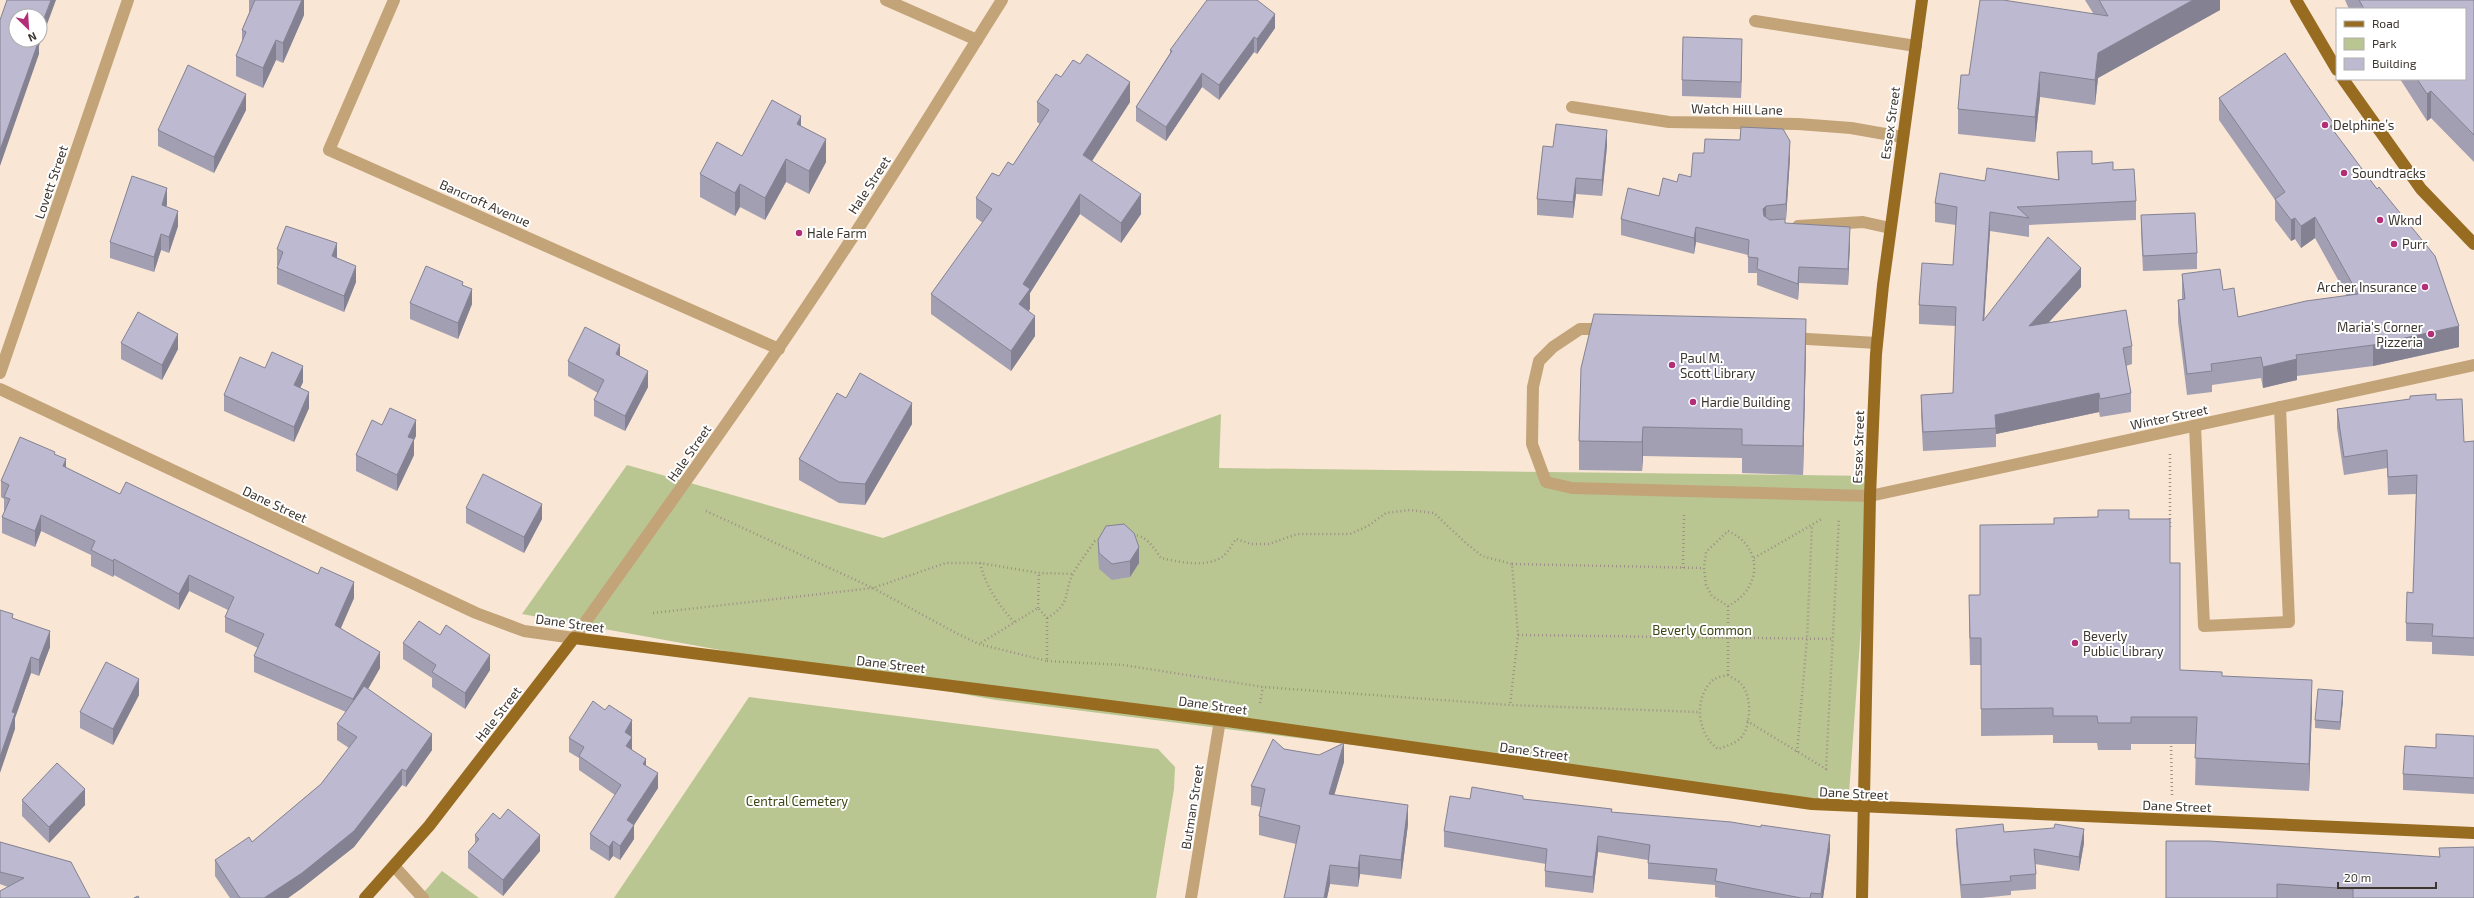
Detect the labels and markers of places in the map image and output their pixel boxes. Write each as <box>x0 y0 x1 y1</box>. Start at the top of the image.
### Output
place label: Delphine’s <box>2333 117 2394 133</box>
marker: Delphine’s <box>2320 120 2330 130</box>
place label: Soundtracks <box>2352 165 2426 181</box>
marker: Soundtracks <box>2339 168 2349 178</box>
place label: Wknd <box>2388 212 2422 228</box>
marker: Wknd <box>2375 215 2385 225</box>
place label: Hale Farm <box>807 225 867 241</box>
marker: Hale Farm <box>794 228 804 238</box>
place label: Purr <box>2402 236 2428 252</box>
marker: Purr <box>2389 239 2399 249</box>
place label: Archer Insurance <box>2317 279 2417 295</box>
marker: Archer Insurance <box>2420 282 2430 292</box>
place label: Maria's Corner Pizzeria <box>2337 319 2423 350</box>
marker: Maria's Corner Pizzeria <box>2426 329 2436 339</box>
place label: Paul M. Scott Library <box>1680 350 1756 381</box>
marker: Paul M. Scott Library <box>1667 360 1677 370</box>
place label: Hardie Building <box>1701 394 1791 410</box>
marker: Hardie Building <box>1688 397 1698 407</box>
place label: Beverly Public Library <box>2083 628 2164 659</box>
marker: Beverly Public Library <box>2070 638 2080 648</box>

